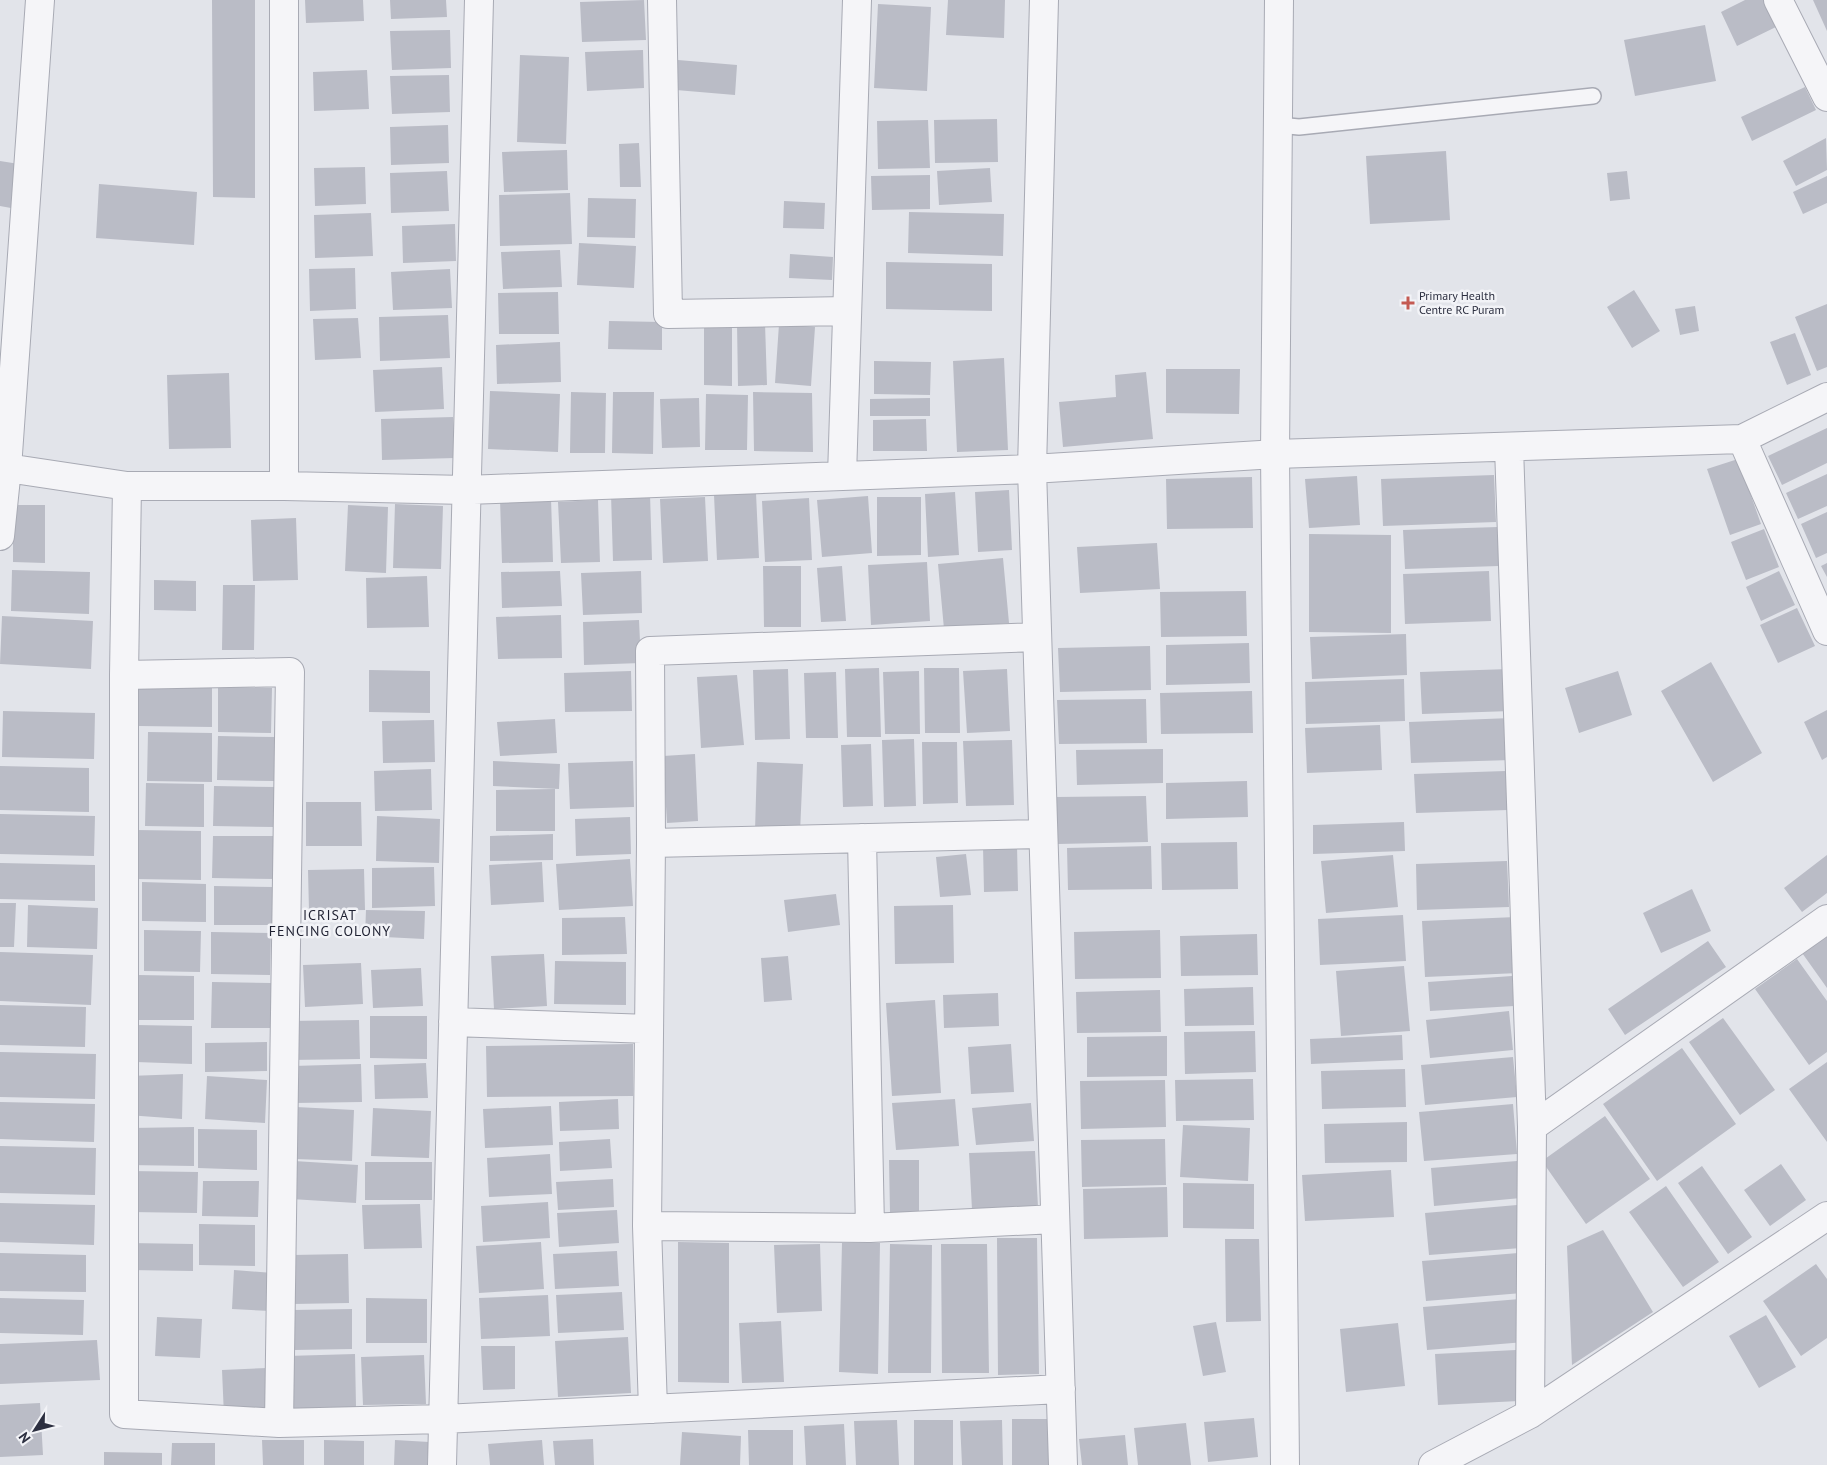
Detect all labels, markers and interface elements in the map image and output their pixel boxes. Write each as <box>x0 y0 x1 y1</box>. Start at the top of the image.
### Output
place label: Primary Health Centre RC Puram <box>1419 288 1504 317</box>
marker: Primary Health Centre RC Puram <box>1401 296 1415 310</box>
district label: ICRISAT FENCING COLONY <box>269 906 391 940</box>
north arrow <box>10 1405 60 1455</box>
text: N <box>14 1429 34 1447</box>

